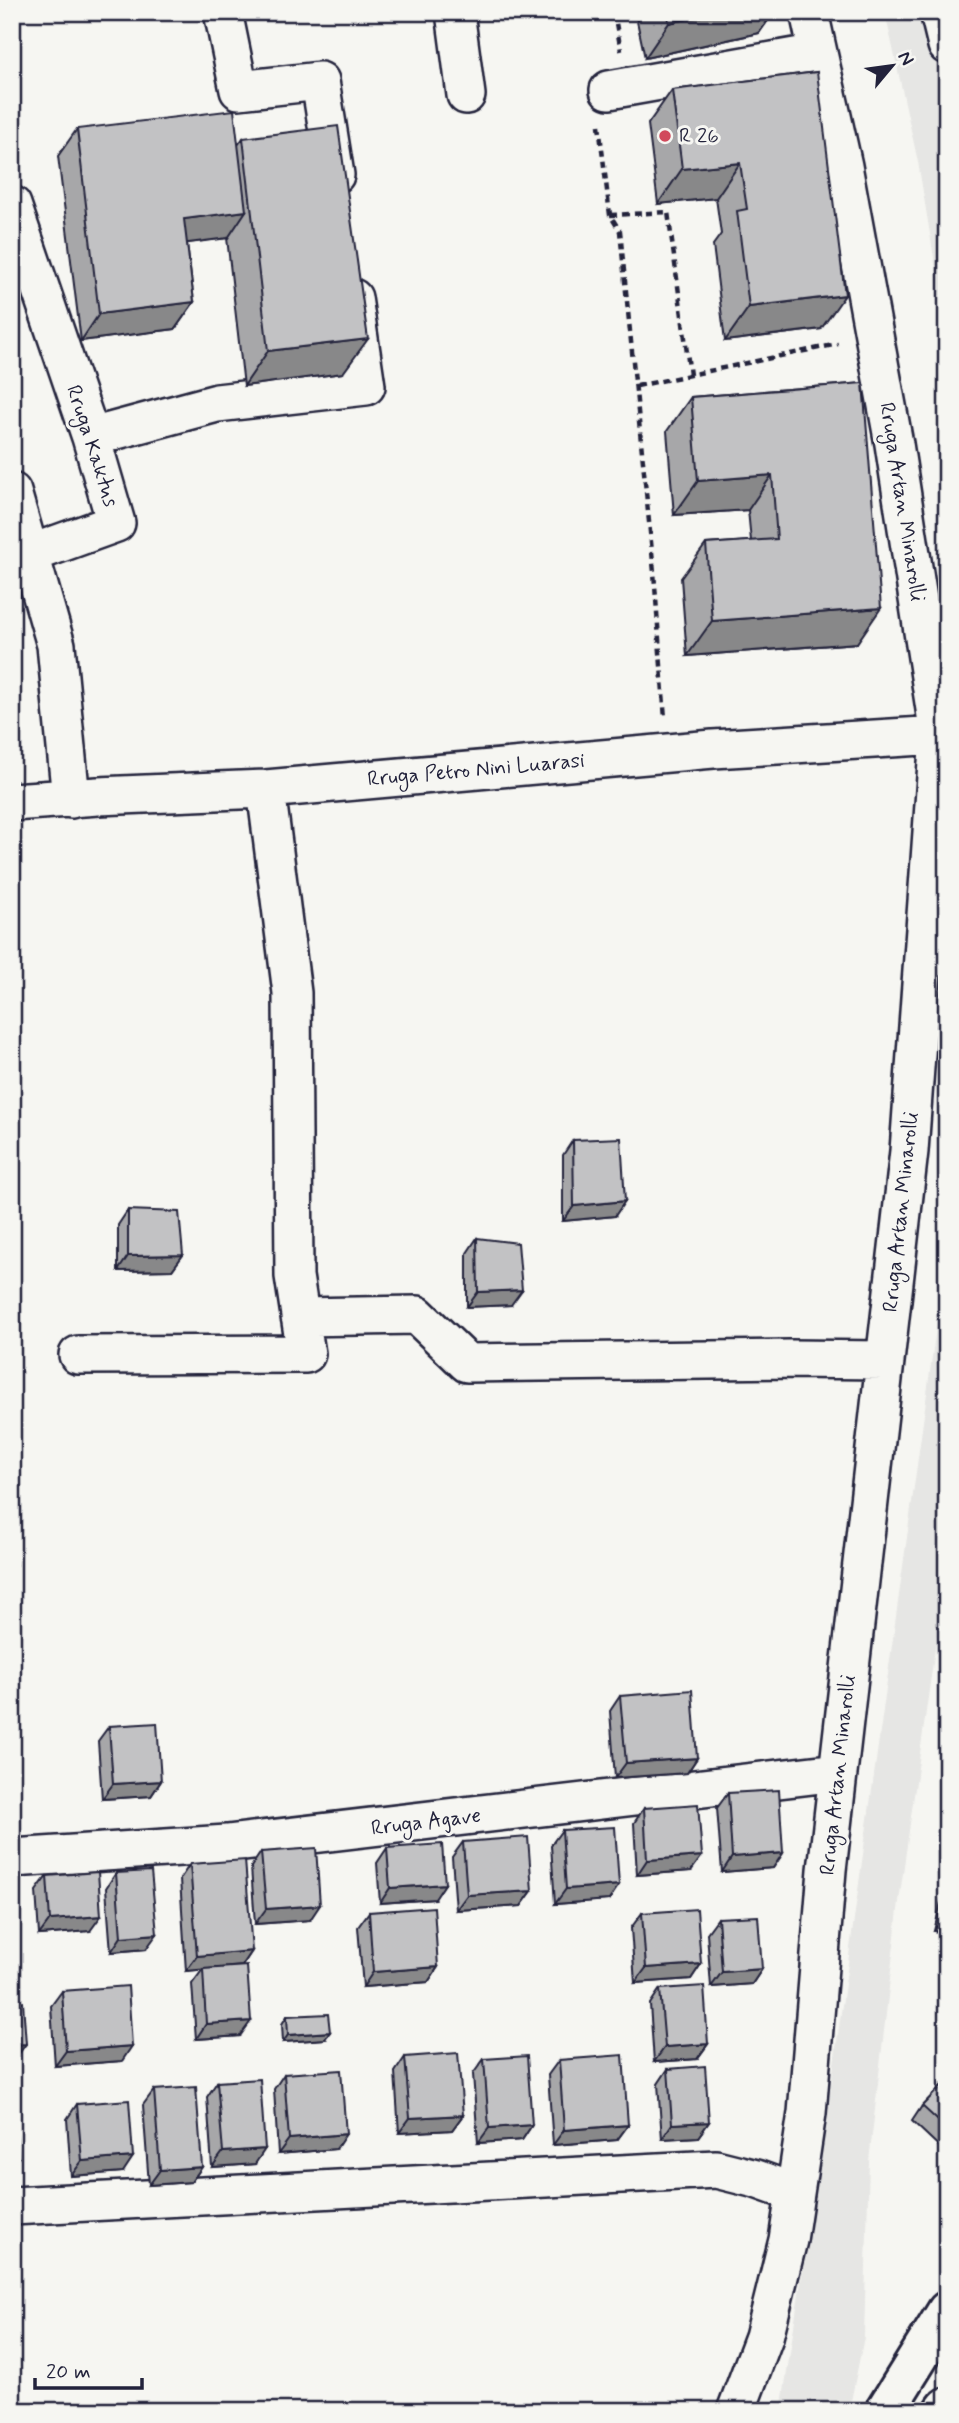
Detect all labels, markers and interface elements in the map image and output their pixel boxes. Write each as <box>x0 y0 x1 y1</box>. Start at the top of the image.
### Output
north arrow <box>858 32 928 102</box>
text: N <box>892 47 920 70</box>
place label: R 26 <box>679 122 719 150</box>
marker: R 26 <box>657 128 673 144</box>
street label: Rruga Kaktus <box>58 382 125 511</box>
street label: Rruga Artan Minarolli <box>871 400 932 604</box>
street label: Rruga Petro Nini Luarasi <box>366 747 586 794</box>
street label: Rruga Artan Minarolli <box>877 1110 926 1314</box>
street label: Rruga Artan Minarolli <box>814 1673 863 1877</box>
street label: Rruga Agave <box>369 1801 483 1844</box>
scale bar <box>35 2346 142 2390</box>
text: 20 m <box>46 2358 91 2386</box>

